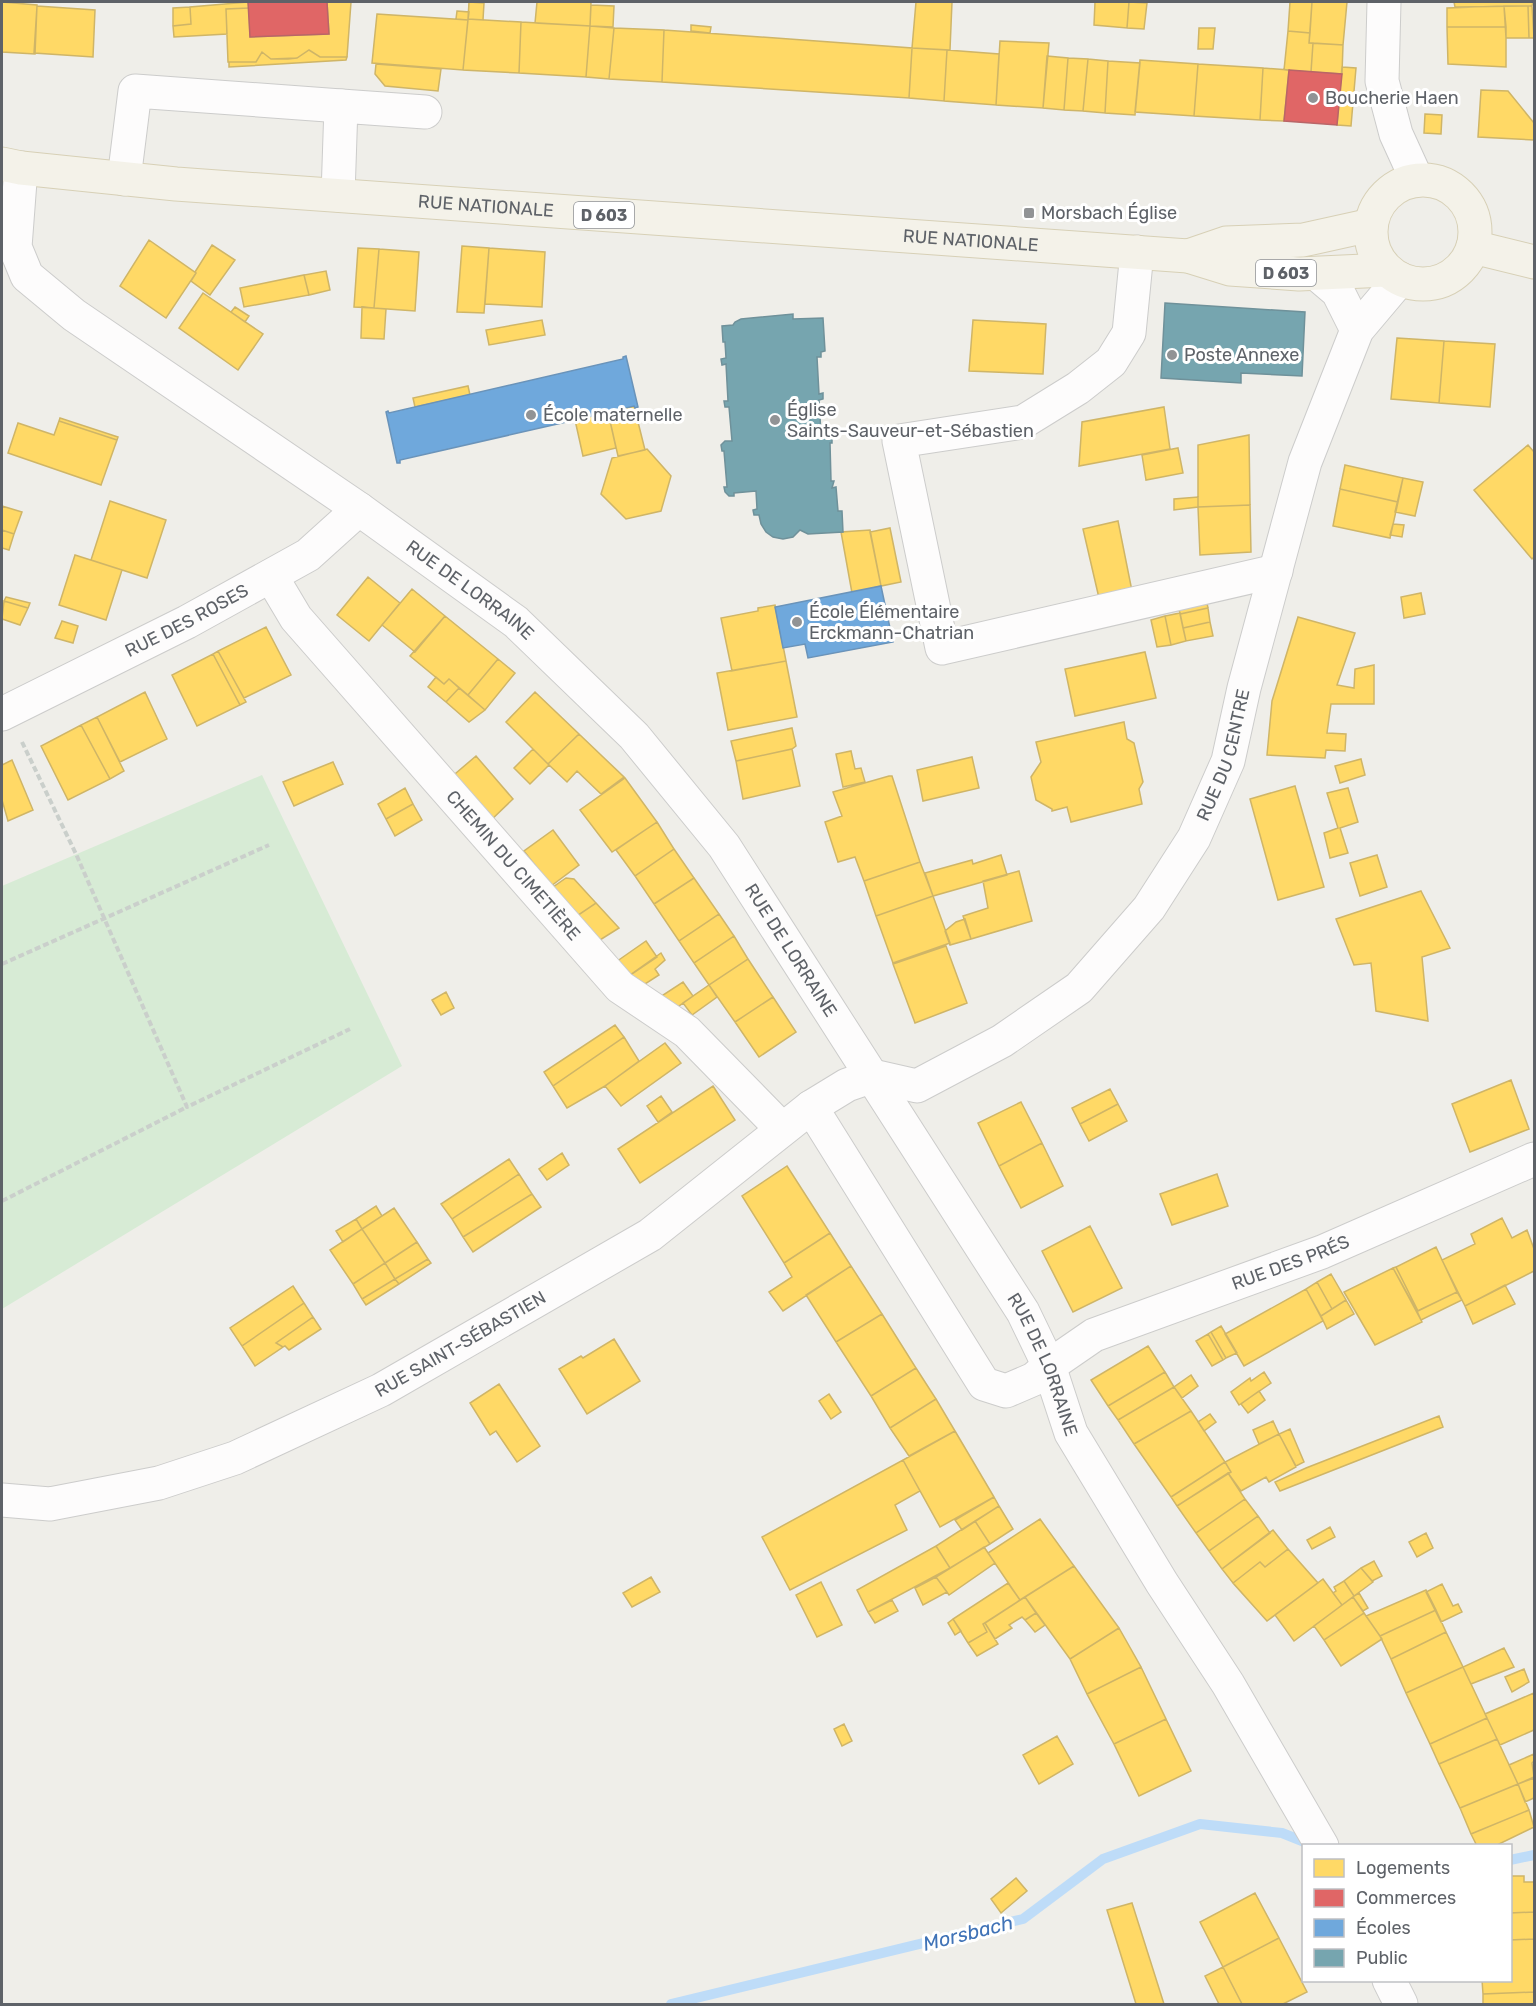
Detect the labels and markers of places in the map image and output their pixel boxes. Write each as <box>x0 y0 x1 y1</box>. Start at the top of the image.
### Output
place label: Boucherie Haen <box>1325 87 1459 109</box>
marker: Boucherie Haen <box>1306 91 1320 105</box>
place label: Morsbach Église <box>1041 202 1177 224</box>
marker: Morsbach Église <box>1022 206 1036 220</box>
place label: Poste Annexe <box>1184 344 1299 366</box>
marker: Poste Annexe <box>1165 348 1179 362</box>
place label: Église Saints-Sauveur-et-Sébastien <box>787 399 1034 442</box>
place label: École maternelle <box>543 404 683 426</box>
marker: École maternelle <box>524 408 538 422</box>
marker: Église Saints-Sauveur-et-Sébastien <box>768 413 782 427</box>
place label: École Élémentaire Erckmann-Chatrian <box>809 601 974 644</box>
marker: École Élémentaire Erckmann-Chatrian <box>790 615 804 629</box>

